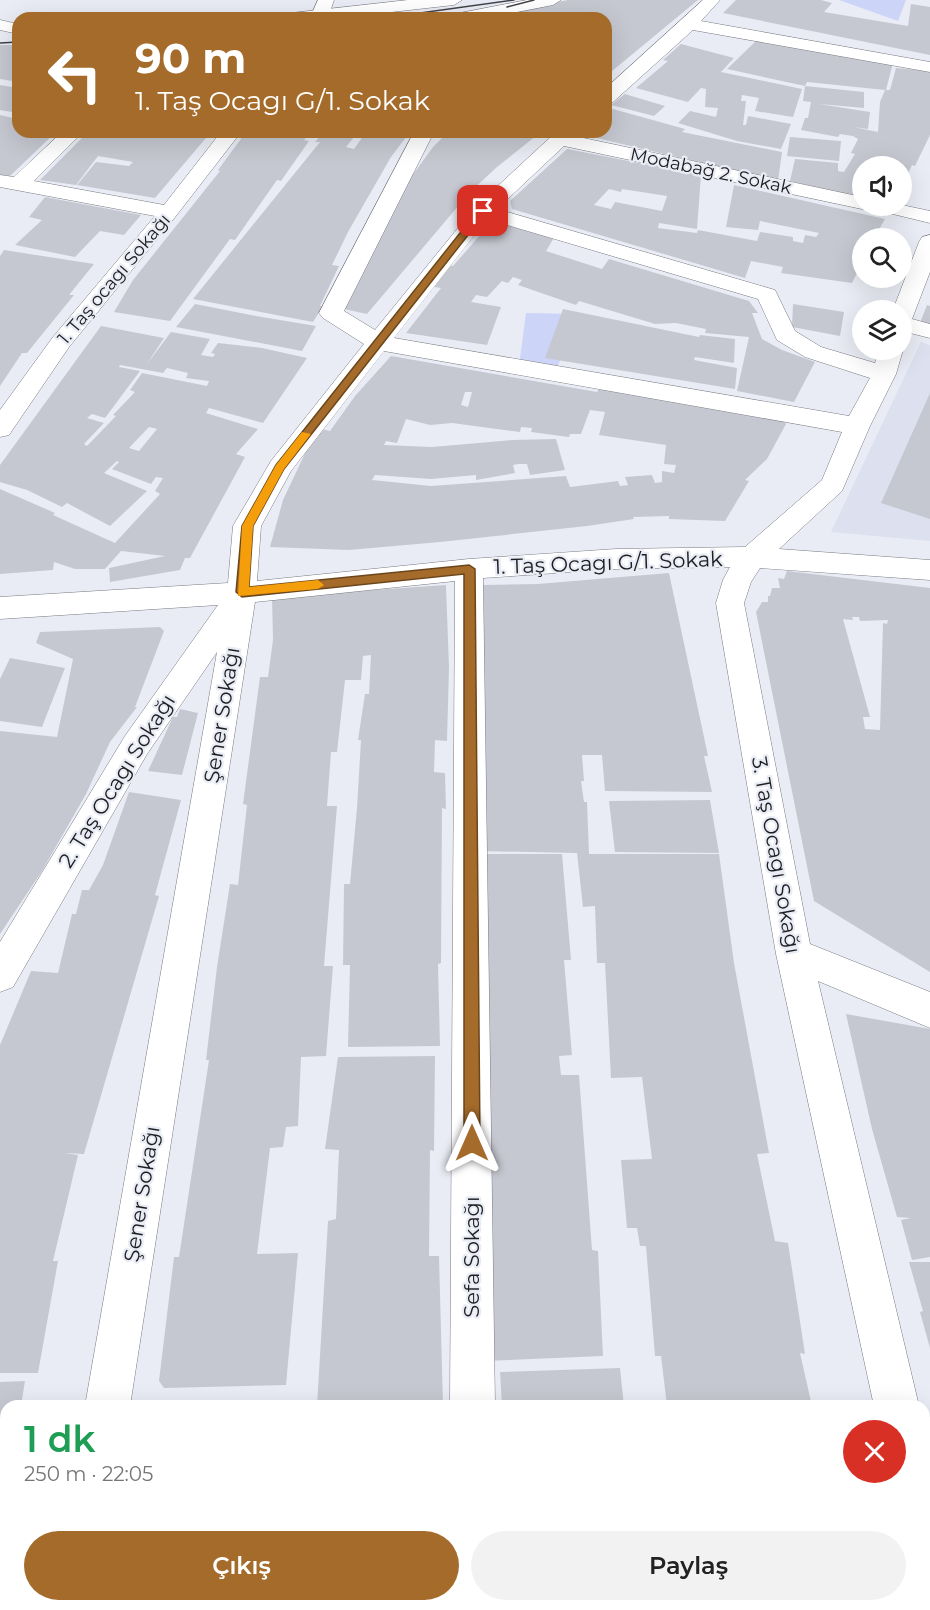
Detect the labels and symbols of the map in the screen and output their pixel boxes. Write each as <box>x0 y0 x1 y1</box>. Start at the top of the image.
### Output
street label: Modabağ 2. Sokak <box>628 143 794 199</box>
pin <box>457 185 508 236</box>
street label: 1. Taş ocagı Sokağı <box>53 209 175 349</box>
street label: 1. Taş Ocagı G/1. Sokak <box>493 546 723 579</box>
street label: Şener Sokağı <box>198 645 245 785</box>
street label: 2. Taş Ocagı Sokağı <box>53 689 180 872</box>
street label: 3. Taş Ocagı Sokağı <box>747 754 806 955</box>
position arrow <box>440 1111 504 1175</box>
street label: Şener Sokağı <box>118 1124 165 1264</box>
street label: Sefa Sokağı <box>459 1196 484 1318</box>

